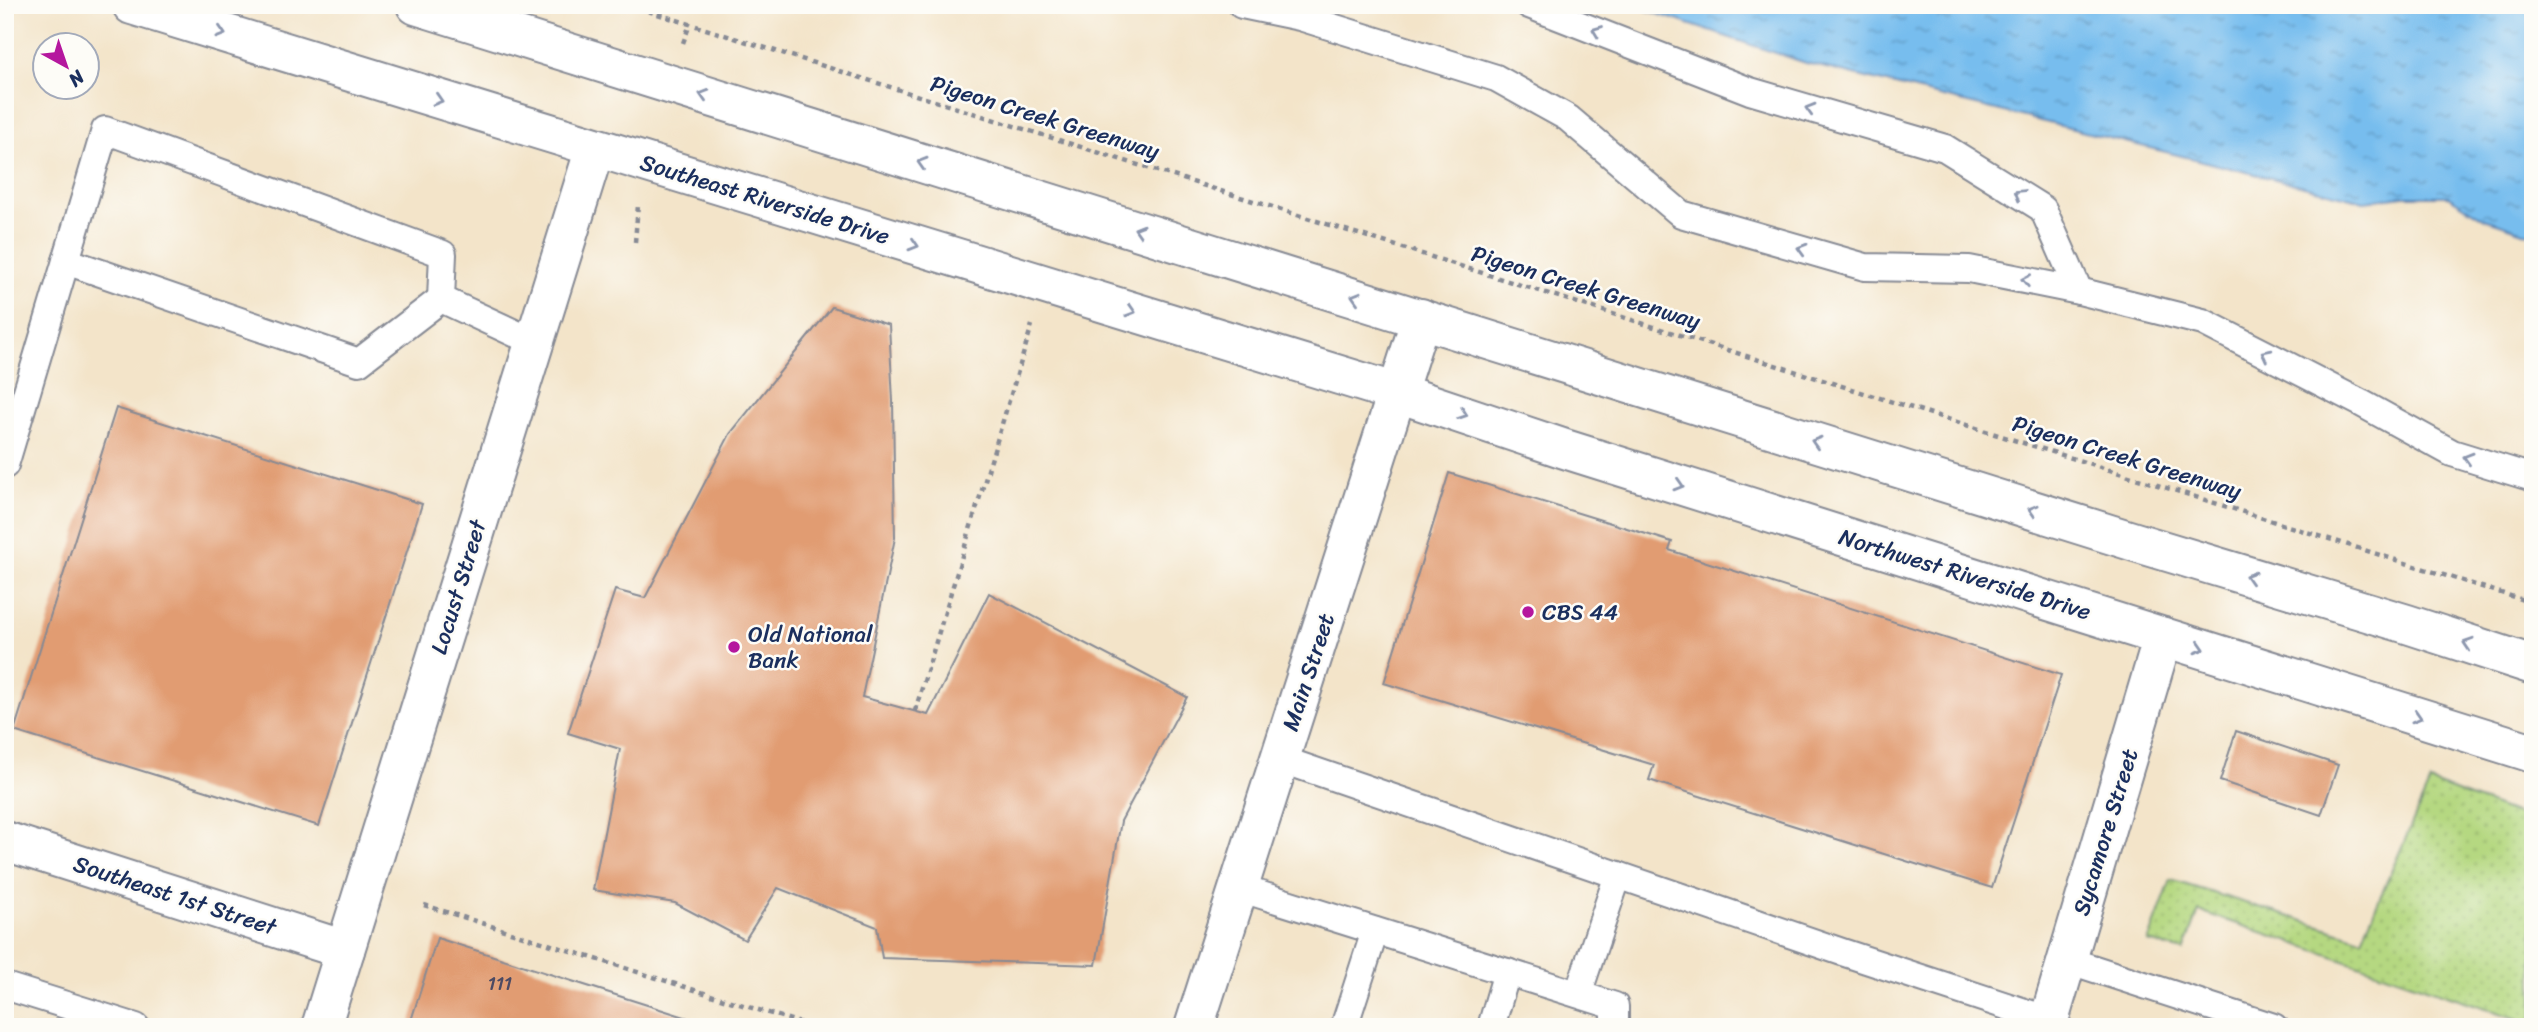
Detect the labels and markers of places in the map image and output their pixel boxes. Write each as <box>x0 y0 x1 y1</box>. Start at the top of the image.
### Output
place label: CBS 44 <box>1542 592 1618 633</box>
marker: CBS 44 <box>1520 604 1536 620</box>
place label: Old National Bank <box>748 614 873 681</box>
marker: Old National Bank <box>726 639 742 655</box>

